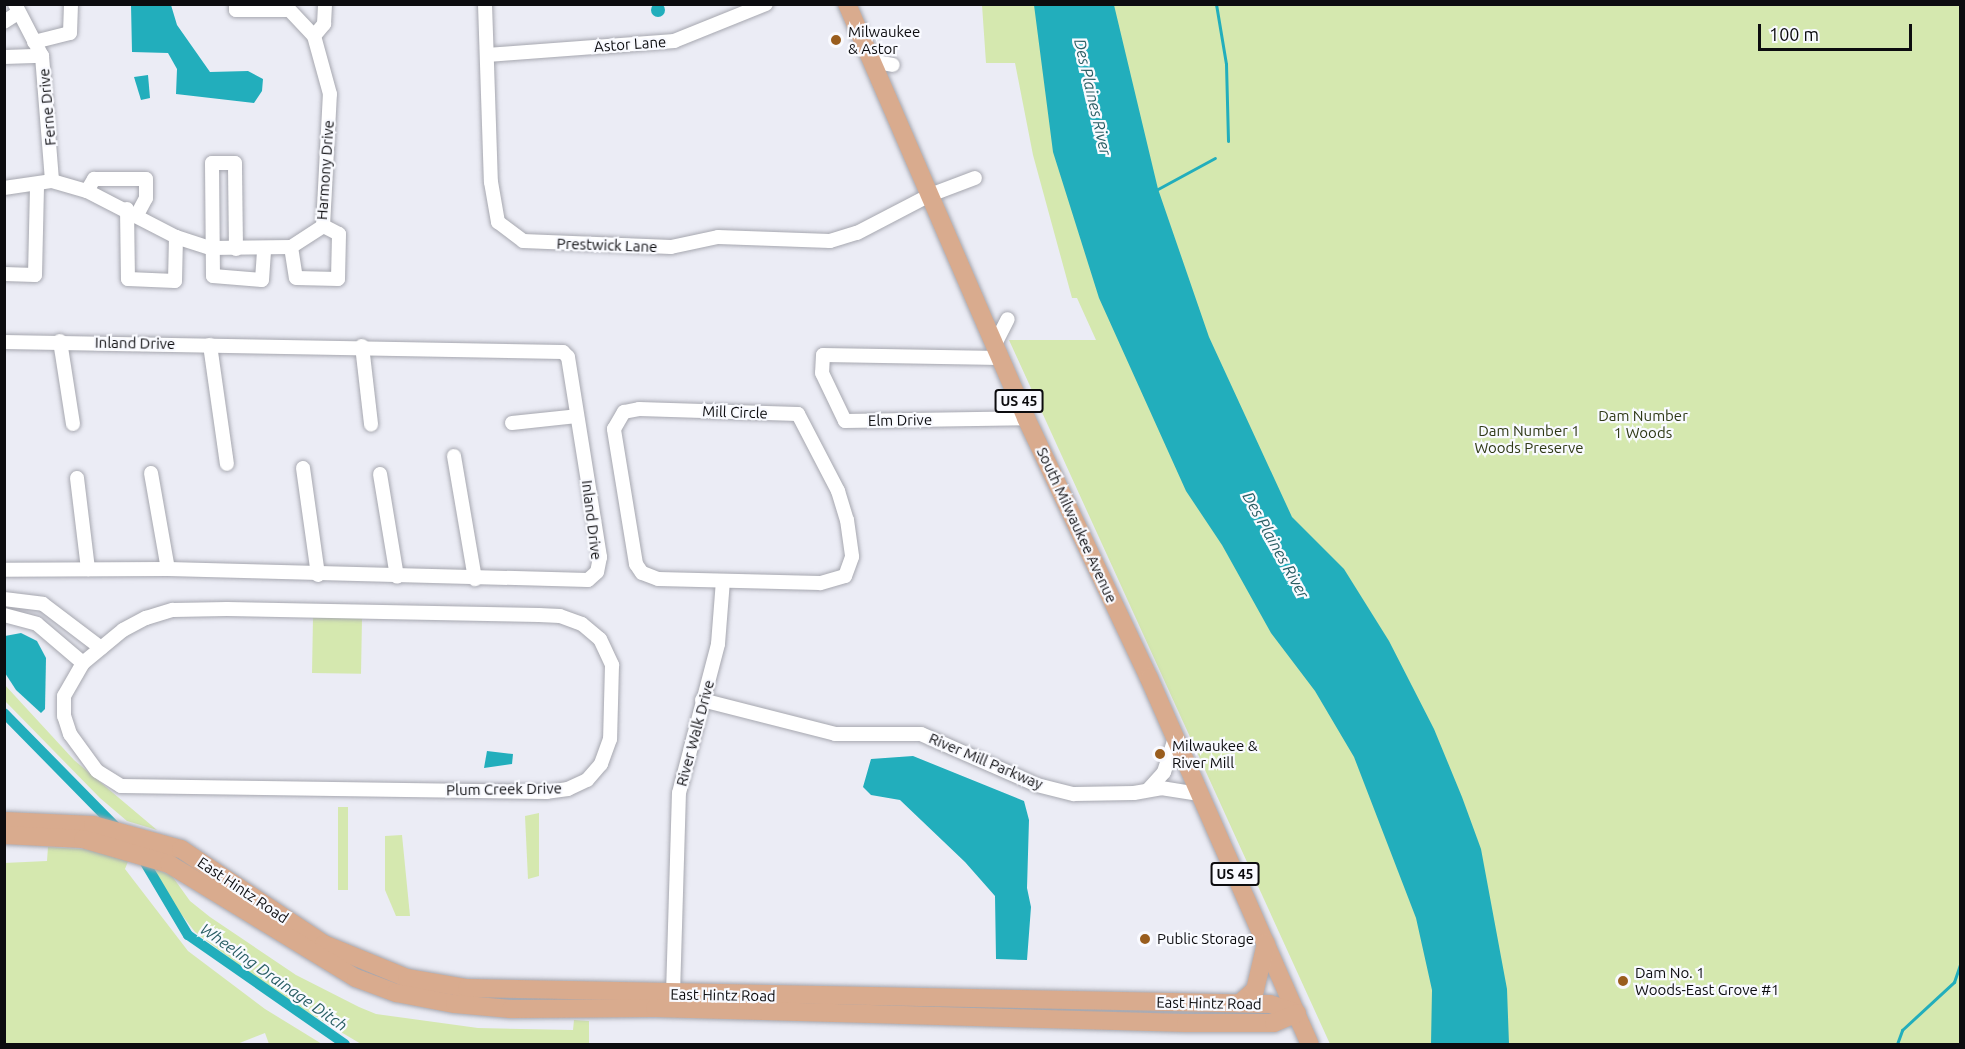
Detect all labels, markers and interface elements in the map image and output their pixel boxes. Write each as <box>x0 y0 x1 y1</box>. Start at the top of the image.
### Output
scale bar <box>1761 12 1916 50</box>
place label: Milwaukee & Astor <box>848 22 920 57</box>
text: 100 m <box>1769 24 1819 44</box>
street label: Astor Lane <box>593 32 667 56</box>
marker: Milwaukee & Astor <box>829 33 843 47</box>
water label: Des Plaines River <box>1070 37 1116 157</box>
street label: Ferne Drive <box>35 68 59 146</box>
street label: Harmony Drive <box>313 119 337 221</box>
street label: Prestwick Lane <box>556 234 658 256</box>
street label: Inland Drive <box>95 333 175 353</box>
road number: US 45 <box>994 390 1044 412</box>
street label: Mill Circle <box>702 402 768 422</box>
park label: Dam Number 1 Woods <box>1598 406 1688 441</box>
street label: Elm Drive <box>868 410 932 430</box>
park label: Dam Number 1 Woods Preserve <box>1474 421 1584 456</box>
street label: South Milwaukee Avenue <box>1033 444 1121 606</box>
street label: Inland Drive <box>578 479 606 561</box>
water label: Des Plaines River <box>1239 488 1313 602</box>
street label: River Walk Drive <box>672 678 718 788</box>
street label: River Mill Parkway <box>926 729 1046 793</box>
place label: Milwaukee & River Mill <box>1172 736 1258 771</box>
marker: Milwaukee & River Mill <box>1153 747 1167 761</box>
street label: Plum Creek Drive <box>446 779 562 799</box>
street label: East Hintz Road <box>194 853 292 927</box>
road number: US 45 <box>1210 863 1260 885</box>
water label: Wheeling Drainage Ditch <box>197 919 351 1035</box>
place label: Public Storage <box>1157 930 1254 948</box>
marker: Public Storage <box>1138 932 1152 946</box>
place label: Dam No. 1 Woods-East Grove #1 <box>1635 963 1779 998</box>
marker: Dam No. 1 Woods-East Grove #1 <box>1616 974 1630 988</box>
street label: East Hintz Road <box>670 985 776 1005</box>
street label: East Hintz Road <box>1156 993 1262 1013</box>

